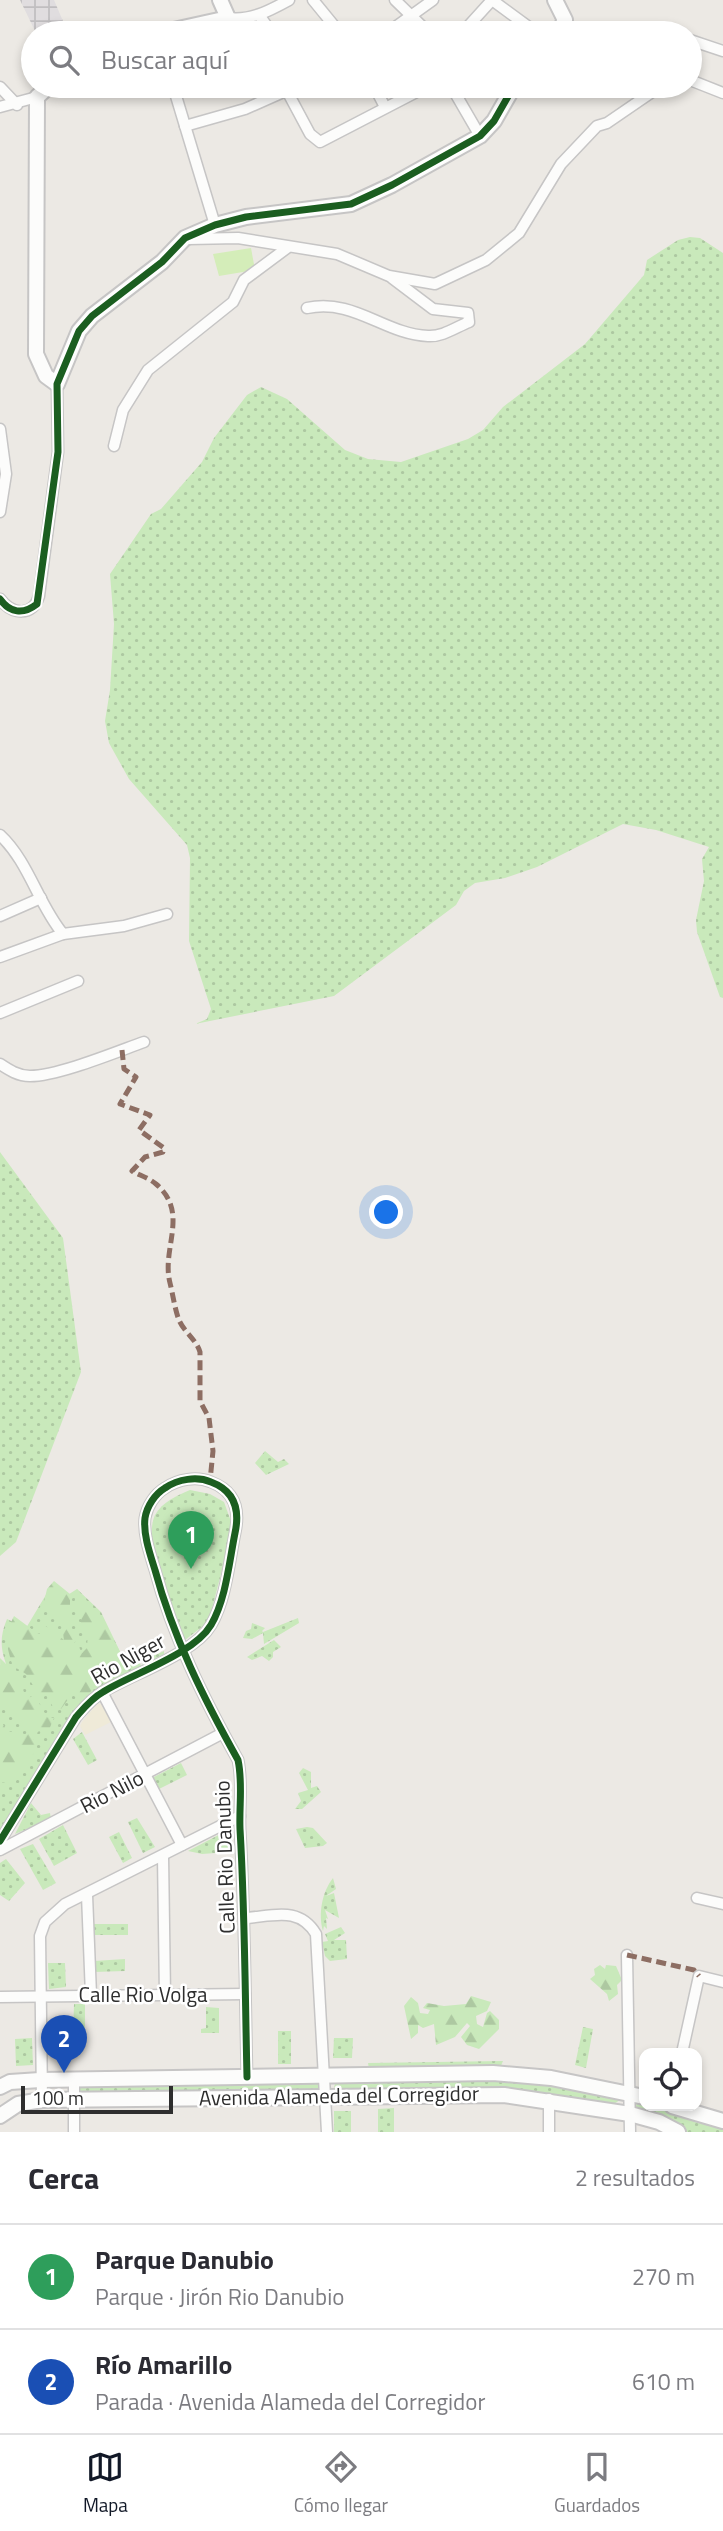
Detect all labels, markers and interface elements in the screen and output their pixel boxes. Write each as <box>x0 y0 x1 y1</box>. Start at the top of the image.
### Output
search box <box>21 21 702 98</box>
text: Buscar aquí <box>101 40 228 79</box>
icon: search <box>45 41 83 79</box>
your location <box>369 1195 403 1229</box>
pin: 1 <box>168 1511 214 1569</box>
street label: Rio Niger <box>84 1625 171 1692</box>
street label: Rio Nilo <box>74 1761 149 1821</box>
street label: Calle Rio Danubio <box>205 1780 243 1934</box>
street label: Calle Rio Volga <box>79 1978 208 2010</box>
pin: 2 <box>41 2015 87 2073</box>
map controls <box>639 2048 702 2111</box>
button: locate <box>639 2048 702 2111</box>
street label: Avenida Alameda del Corregidor <box>199 2077 479 2113</box>
scale bar <box>21 2083 173 2115</box>
text: 100 m <box>32 2083 84 2112</box>
text: Cerca <box>28 2155 99 2201</box>
text: 2 resultados <box>575 2160 695 2195</box>
text: Parque Danubio <box>95 2240 274 2279</box>
text: 1 <box>45 2259 57 2294</box>
text: 270 m <box>632 2259 695 2294</box>
text: Parque · Jirón Rio Danubio <box>95 2279 344 2314</box>
text: Río Amarillo <box>95 2345 232 2384</box>
text: 2 <box>45 2364 57 2399</box>
text: 610 m <box>632 2364 695 2399</box>
text: Parada · Avenida Alameda del Corregidor <box>95 2384 485 2419</box>
tab: Mapa <box>83 2448 128 2519</box>
tab: Cómo llegar <box>294 2448 388 2519</box>
tab: Guardados <box>554 2448 640 2519</box>

